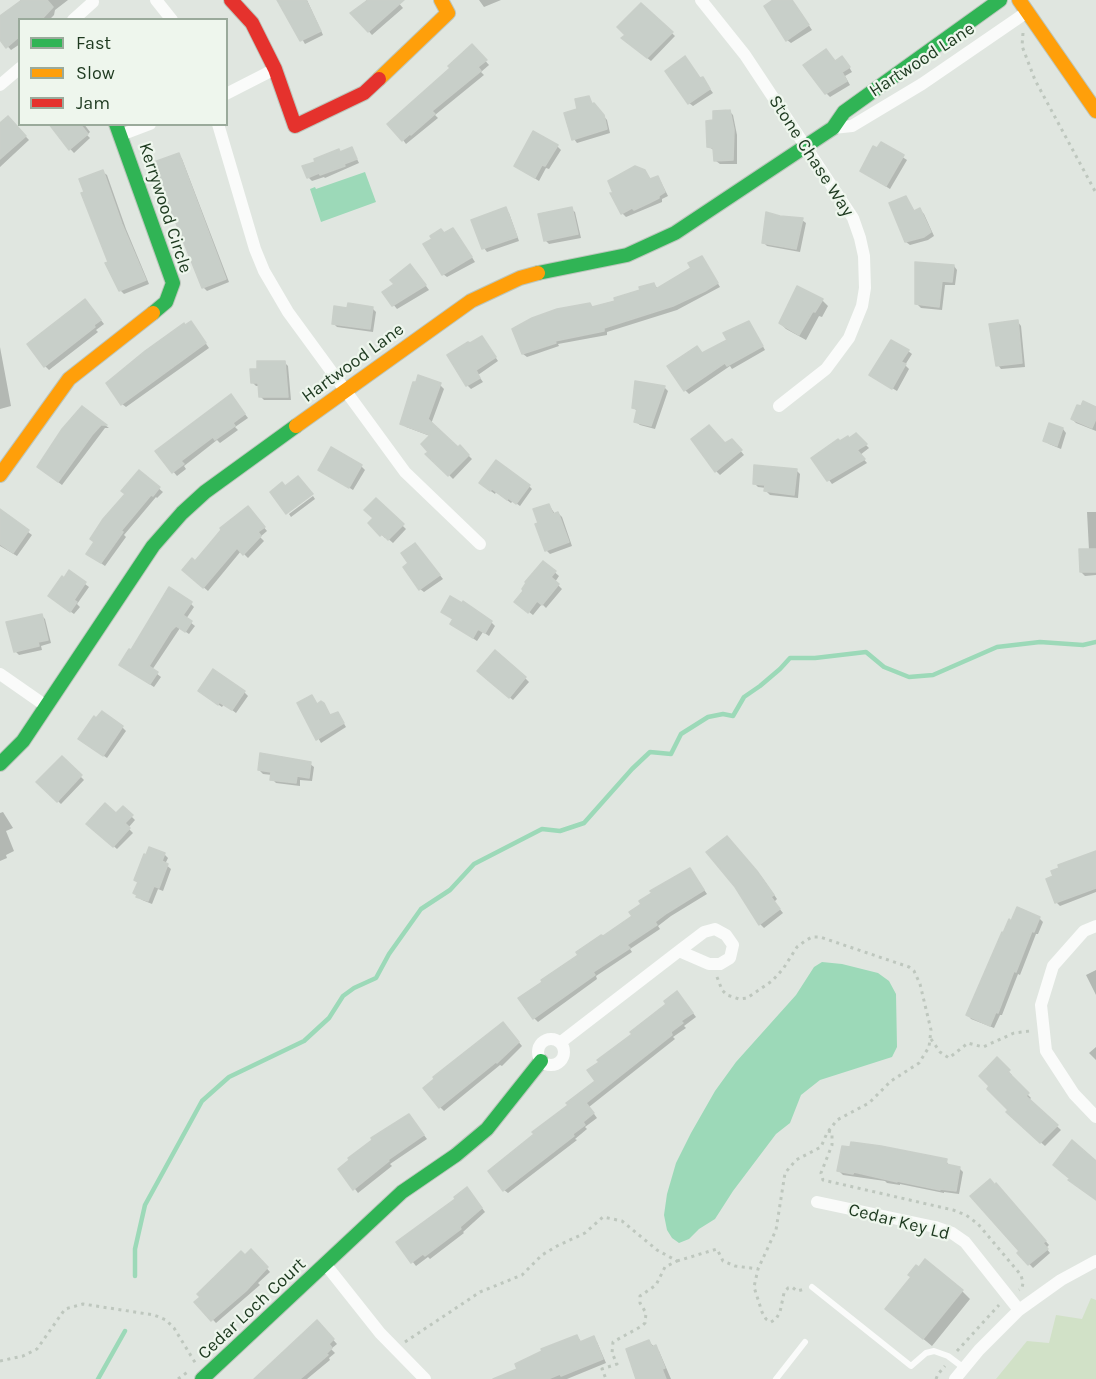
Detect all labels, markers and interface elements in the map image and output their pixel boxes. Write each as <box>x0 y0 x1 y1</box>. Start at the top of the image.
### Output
legend <box>18 18 228 126</box>
street label: Hartwood Lane <box>865 18 979 102</box>
text: Fast <box>76 32 111 54</box>
text: Slow <box>76 62 115 84</box>
street label: Stone Chase Way <box>764 91 858 221</box>
text: Jam <box>76 92 110 114</box>
street label: Kerrywood Circle <box>134 140 196 276</box>
street label: Hartwood Lane <box>298 319 408 407</box>
street label: Cedar Key Ld <box>846 1199 952 1245</box>
street label: Cedar Loch Court <box>194 1254 310 1364</box>

